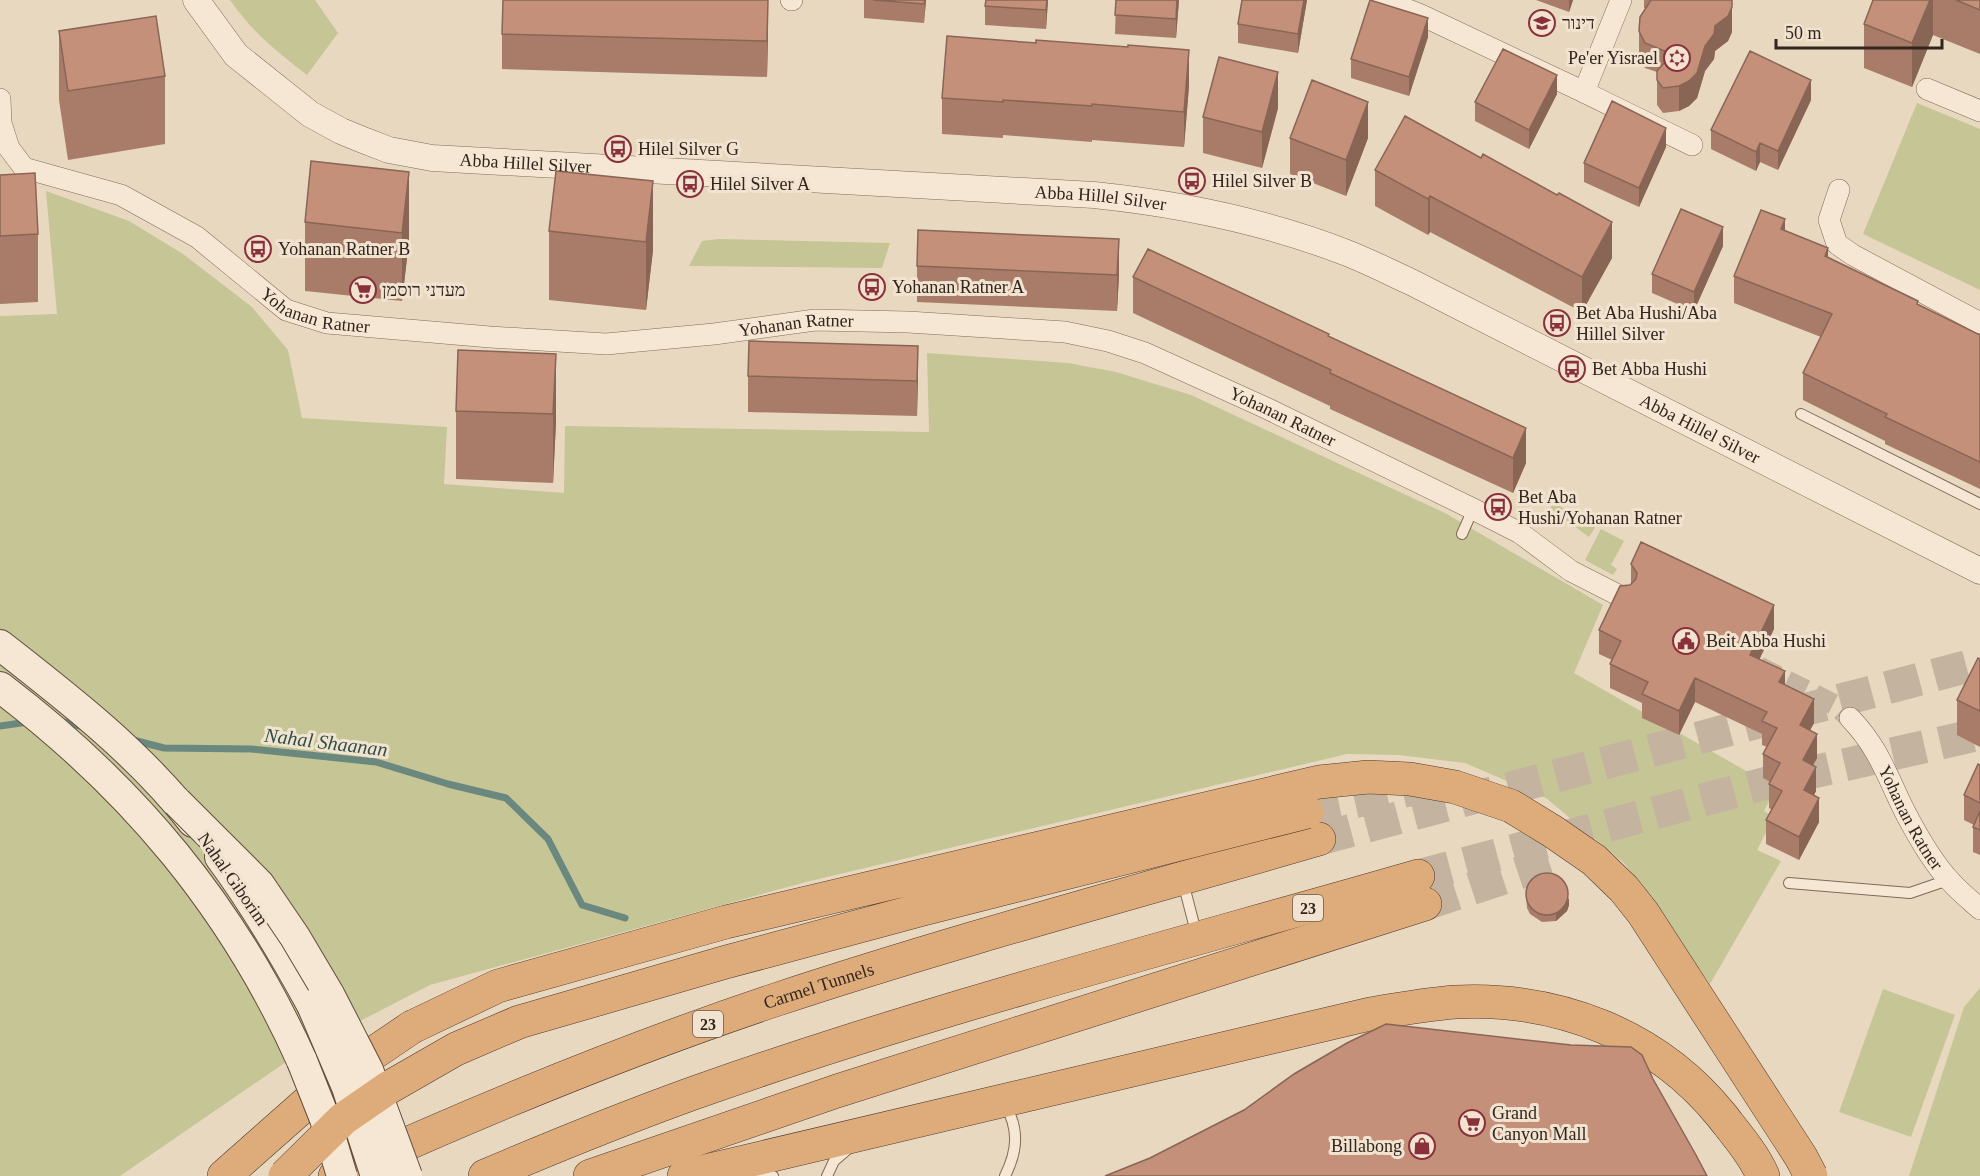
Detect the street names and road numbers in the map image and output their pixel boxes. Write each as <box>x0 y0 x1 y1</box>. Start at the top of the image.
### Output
street label: Abba Hillel Silver <box>459 150 592 177</box>
street label: Abba Hillel Silver <box>1034 182 1168 214</box>
street label: Yohanan Ratner <box>257 283 371 337</box>
street label: Yohanan Ratner <box>737 310 854 340</box>
street label: Yohanan Ratner <box>1226 383 1339 451</box>
street label: Abba Hillel Silver <box>1636 390 1763 468</box>
street label: Yohanan Ratner <box>1874 762 1947 874</box>
street label: Nahal Giborim <box>194 829 272 929</box>
road number: 23 <box>1293 895 1323 921</box>
street label: Carmel Tunnels <box>761 959 876 1013</box>
road number: 23 <box>693 1011 723 1037</box>

